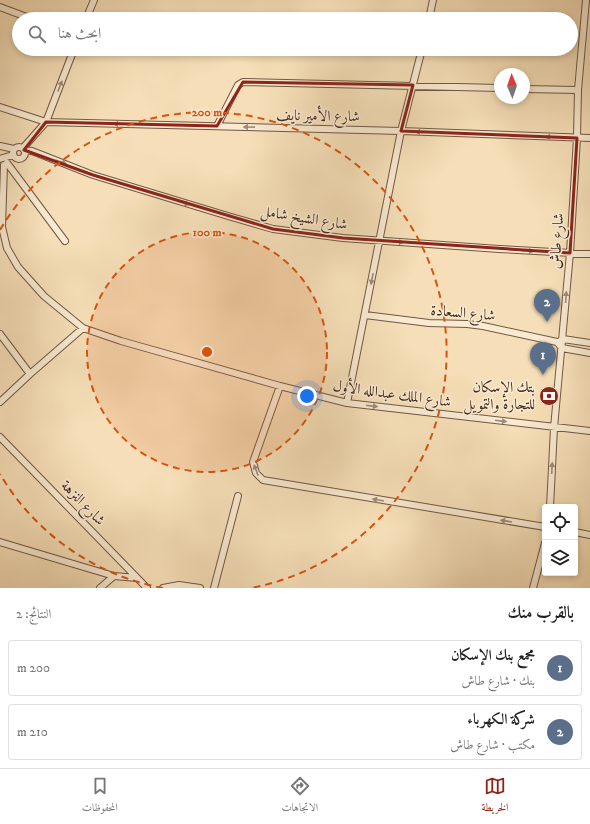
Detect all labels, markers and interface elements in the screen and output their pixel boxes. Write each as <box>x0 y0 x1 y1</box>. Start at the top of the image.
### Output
search box <box>12 12 578 56</box>
icon: search <box>26 23 48 45</box>
text: ابحث هنا <box>58 24 101 43</box>
north arrow <box>494 68 530 104</box>
one-way arrow <box>57 79 63 91</box>
street label: شارع الأمير نايف <box>276 104 360 129</box>
text: 200 m <box>192 105 222 120</box>
one-way arrow <box>113 121 125 128</box>
one-way arrow <box>242 124 255 130</box>
one-way arrow <box>415 128 427 135</box>
one-way arrow <box>544 134 557 140</box>
one-way arrow <box>56 159 68 165</box>
one-way arrow <box>179 200 191 206</box>
street label: شارع الشيخ شامل <box>259 202 349 238</box>
street label: شارع طاش <box>546 212 571 270</box>
text: 100 m <box>193 225 221 240</box>
one-way arrow <box>392 239 404 246</box>
one-way arrow <box>522 247 534 254</box>
one-way arrow <box>368 273 374 285</box>
pin: 2 <box>534 289 560 322</box>
one-way arrow <box>563 291 570 303</box>
street label: شارع السعادة <box>430 301 496 328</box>
pin: 1 <box>530 342 556 375</box>
centre of rings <box>200 345 214 359</box>
street label: شارع الملك عبدالله الأول <box>331 374 453 415</box>
place label: بتك الإسكان للتجارة والتمويل <box>463 378 535 415</box>
bank icon: بتك الإسكان للتجارة والتمويل <box>538 385 560 407</box>
your location <box>297 386 317 406</box>
one-way arrow <box>366 403 378 409</box>
one-way arrow <box>495 418 507 425</box>
one-way arrow <box>549 461 555 474</box>
one-way arrow <box>252 463 258 475</box>
street label: شارع النزهة <box>55 476 109 532</box>
one-way arrow <box>372 497 384 503</box>
map controls <box>542 504 578 576</box>
button: locate <box>542 504 578 540</box>
one-way arrow <box>500 518 513 524</box>
button: layers <box>542 540 578 576</box>
text: بالقرب منك <box>508 602 574 624</box>
text: النتائج: 2 <box>16 606 51 622</box>
text: مجمع بنك الإسكان <box>451 646 535 665</box>
text: 200 m <box>17 660 50 676</box>
text: 1 <box>558 660 562 676</box>
text: بنك · شارع طاش <box>462 673 535 689</box>
text: شركة الكهرباء <box>467 710 535 729</box>
text: 210 m <box>17 724 48 740</box>
text: 2 <box>557 724 563 740</box>
text: مكتب · شارع طاش <box>450 737 535 753</box>
tab: المحفوظات <box>82 775 118 818</box>
tab: الاتجاهات <box>281 775 318 818</box>
tab: الخريطة <box>482 775 508 818</box>

